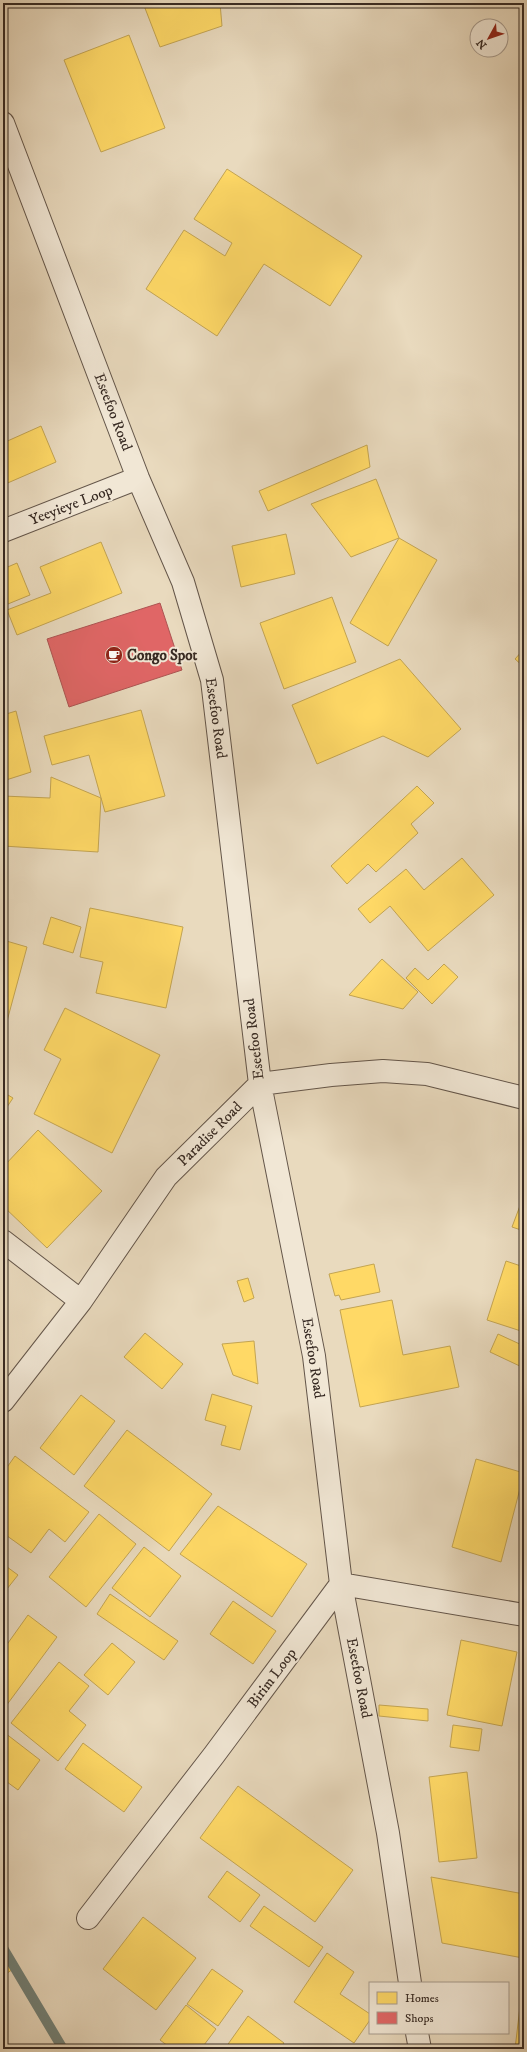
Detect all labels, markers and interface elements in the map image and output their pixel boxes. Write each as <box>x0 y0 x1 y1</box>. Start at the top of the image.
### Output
north arrow <box>469 18 509 58</box>
text: N <box>474 36 490 52</box>
street label: Eseefoo Road <box>90 370 137 454</box>
street label: Yeeyieye Loop <box>27 480 116 530</box>
cafe icon: Congo Spot <box>104 645 124 665</box>
place label: Congo Spot <box>127 646 198 665</box>
street label: Eseefoo Road <box>201 676 231 760</box>
street label: Eseefoo Road <box>240 997 268 1081</box>
street label: Paradise Road <box>174 1097 247 1170</box>
street label: Eseefoo Road <box>297 1316 329 1400</box>
street label: Eseefoo Road <box>342 1636 376 1720</box>
street label: Birim Loop <box>243 1644 301 1712</box>
legend <box>369 1982 509 2034</box>
text: Homes <box>405 1991 439 2006</box>
text: Shops <box>405 2011 433 2026</box>

